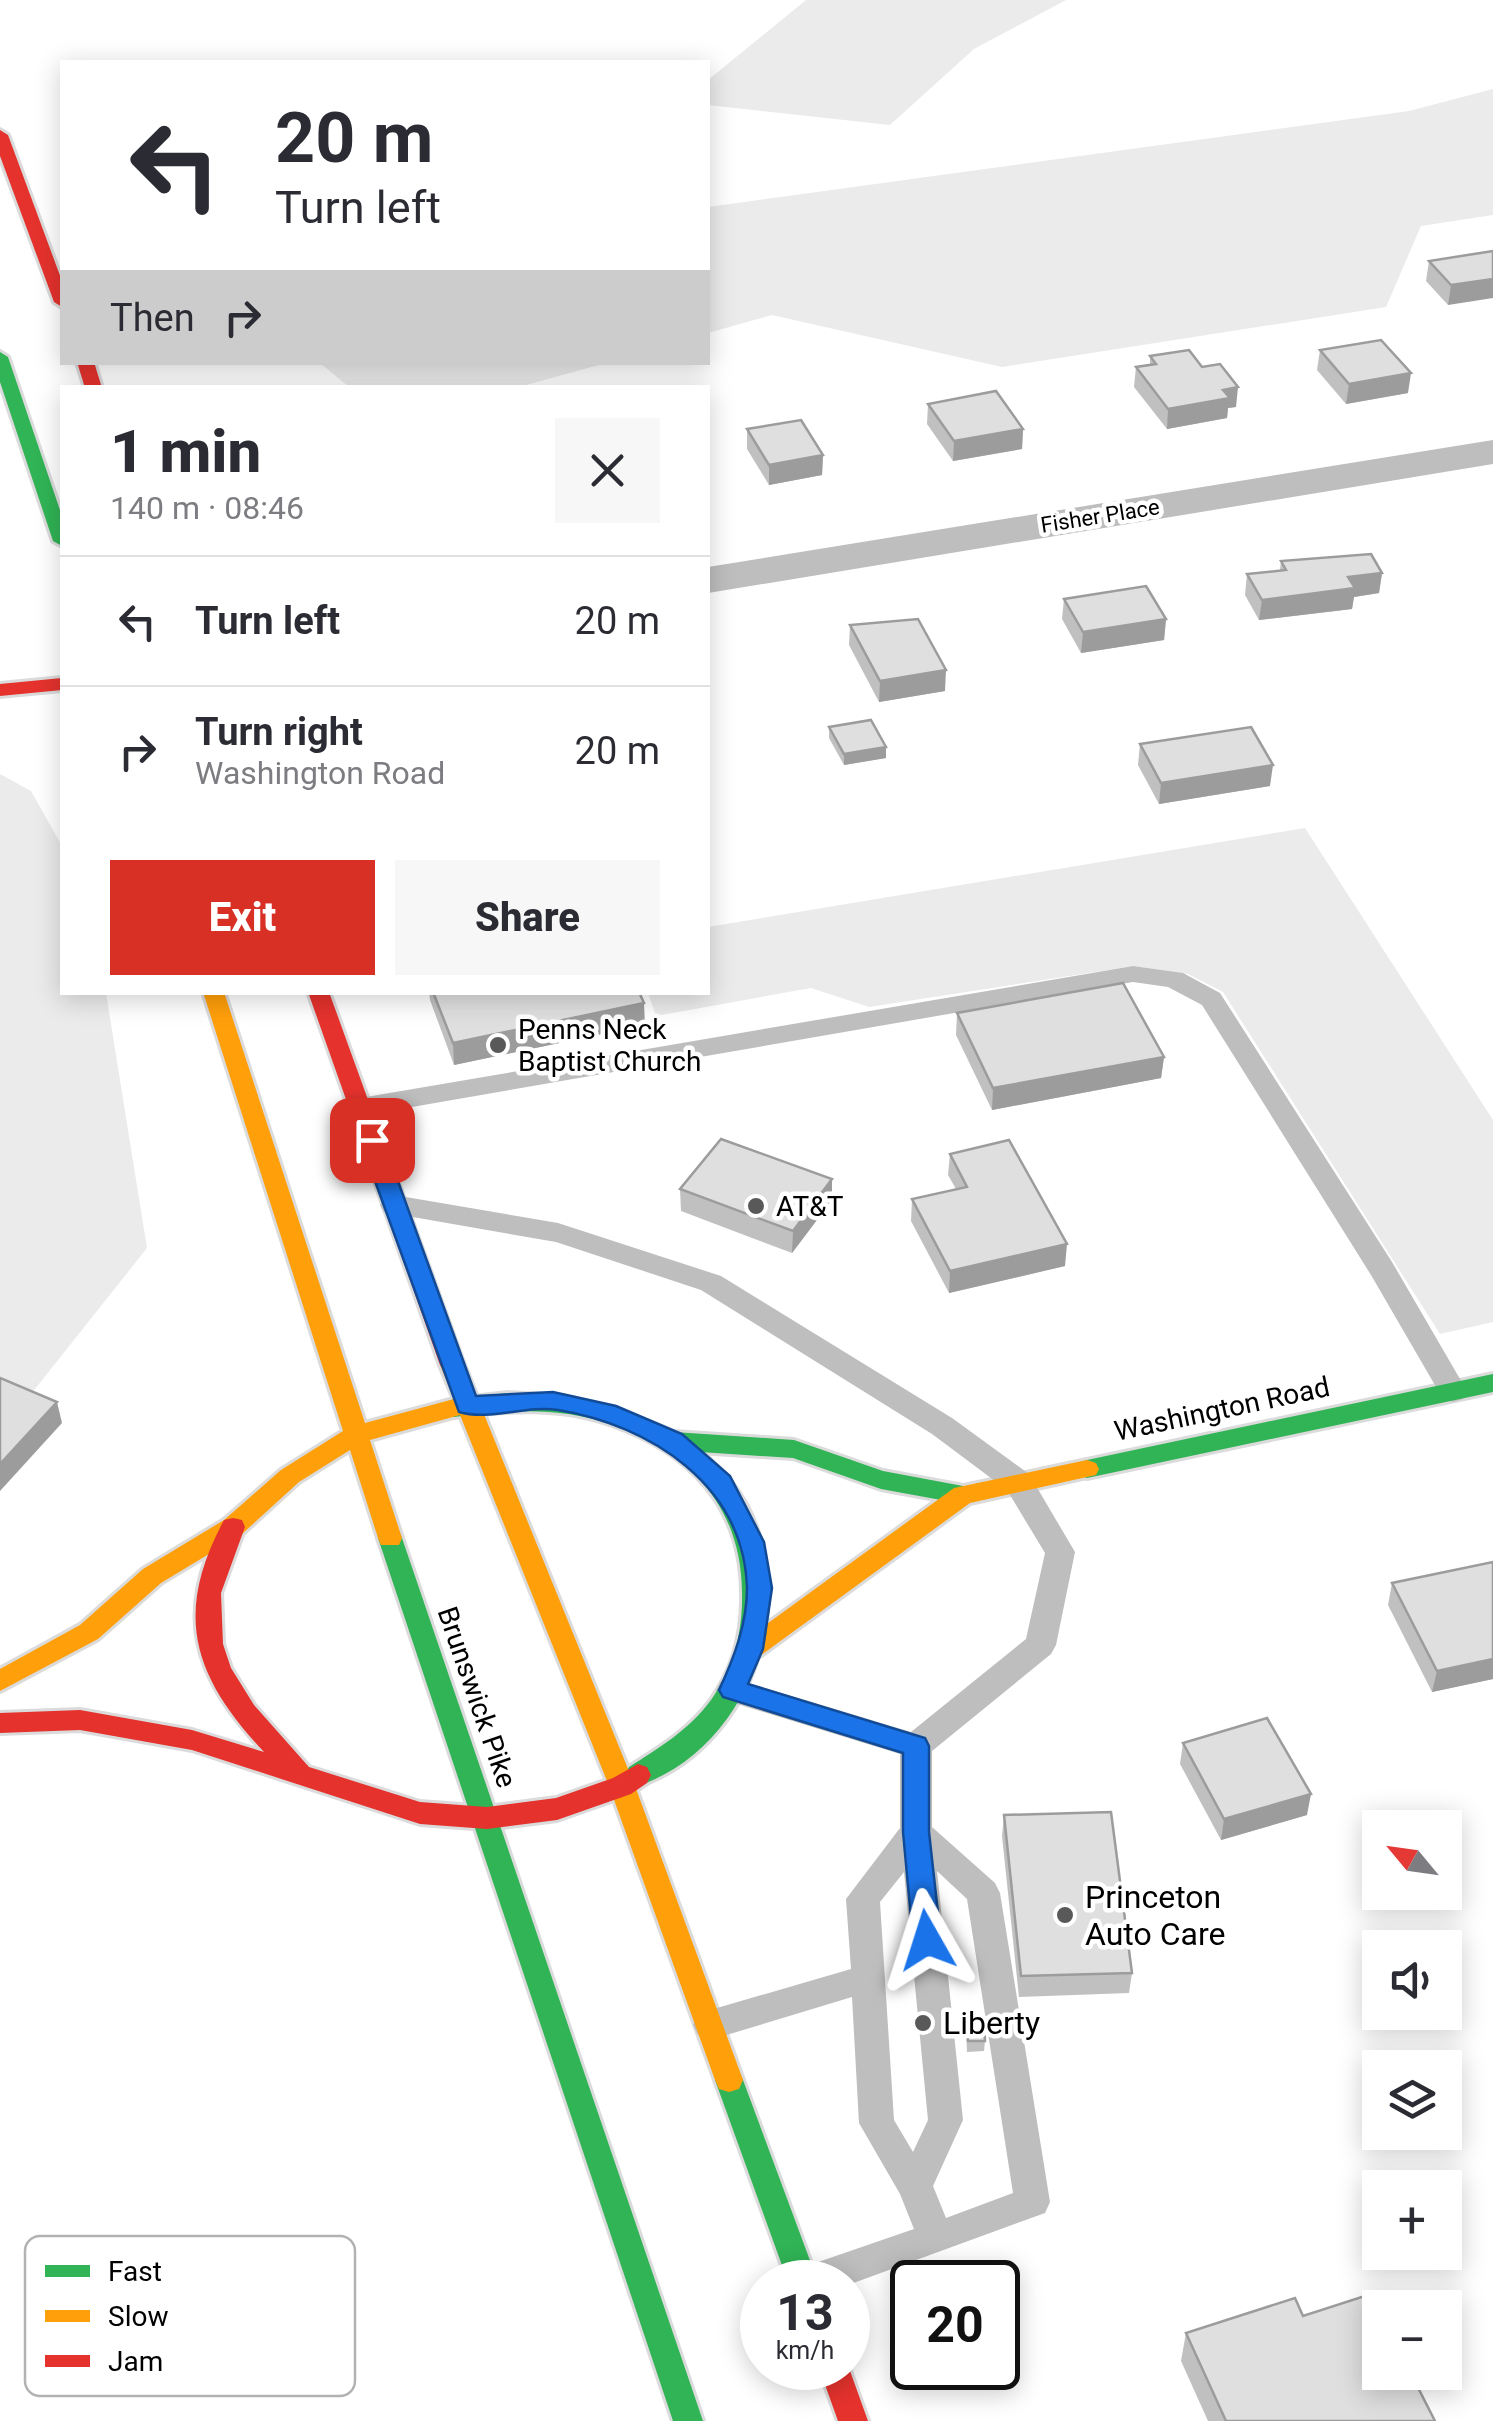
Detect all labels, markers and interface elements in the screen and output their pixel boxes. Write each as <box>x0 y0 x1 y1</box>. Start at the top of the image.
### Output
text: 20 m <box>275 97 433 179</box>
icon: left <box>110 100 240 230</box>
text: Turn left <box>275 181 441 234</box>
icon: right <box>215 290 270 345</box>
text: Then <box>110 296 195 340</box>
text: 1 min <box>110 416 261 487</box>
button: close <box>555 418 660 523</box>
text: 140 m · 08:46 <box>110 489 304 527</box>
street label: Fisher Place <box>1039 494 1161 538</box>
icon: left <box>110 594 165 649</box>
text: Turn left <box>195 599 340 643</box>
text: 20 m <box>575 599 660 643</box>
text: Turn right <box>195 710 363 754</box>
icon: right <box>110 724 165 779</box>
text: 20 m <box>575 729 660 773</box>
text: Washington Road <box>195 754 445 792</box>
button: Exit <box>110 860 375 975</box>
button: Share <box>395 860 660 975</box>
place label: Penns Neck Baptist Church <box>518 1013 701 1078</box>
marker: Penns Neck Baptist Church <box>487 1034 509 1056</box>
pin <box>330 1098 415 1183</box>
icon: arrive <box>345 1113 400 1168</box>
place label: AT&T <box>776 1190 844 1223</box>
marker: AT&T <box>745 1195 767 1217</box>
street label: Washington Road <box>1111 1370 1333 1448</box>
street label: Brunswick Pike <box>431 1602 523 1792</box>
north arrow <box>1362 1810 1462 1910</box>
map controls <box>1362 1810 1462 2390</box>
place label: Princeton Auto Care <box>1085 1878 1225 1953</box>
position arrow <box>875 1888 979 1992</box>
marker: Princeton Auto Care <box>1054 1904 1076 1926</box>
button: sound <box>1362 1930 1462 2030</box>
place label: Liberty <box>943 2004 1040 2042</box>
marker: Liberty <box>912 2012 934 2034</box>
button: layers <box>1362 2050 1462 2150</box>
button: + <box>1362 2170 1462 2270</box>
legend <box>25 2236 355 2396</box>
text: Fast <box>108 2255 162 2288</box>
speed limit sign: 20 <box>890 2260 1020 2390</box>
text: 13 <box>776 2284 834 2342</box>
button: − <box>1362 2290 1462 2390</box>
text: Slow <box>108 2300 168 2333</box>
text: km/h <box>776 2336 834 2365</box>
text: Jam <box>108 2345 163 2378</box>

